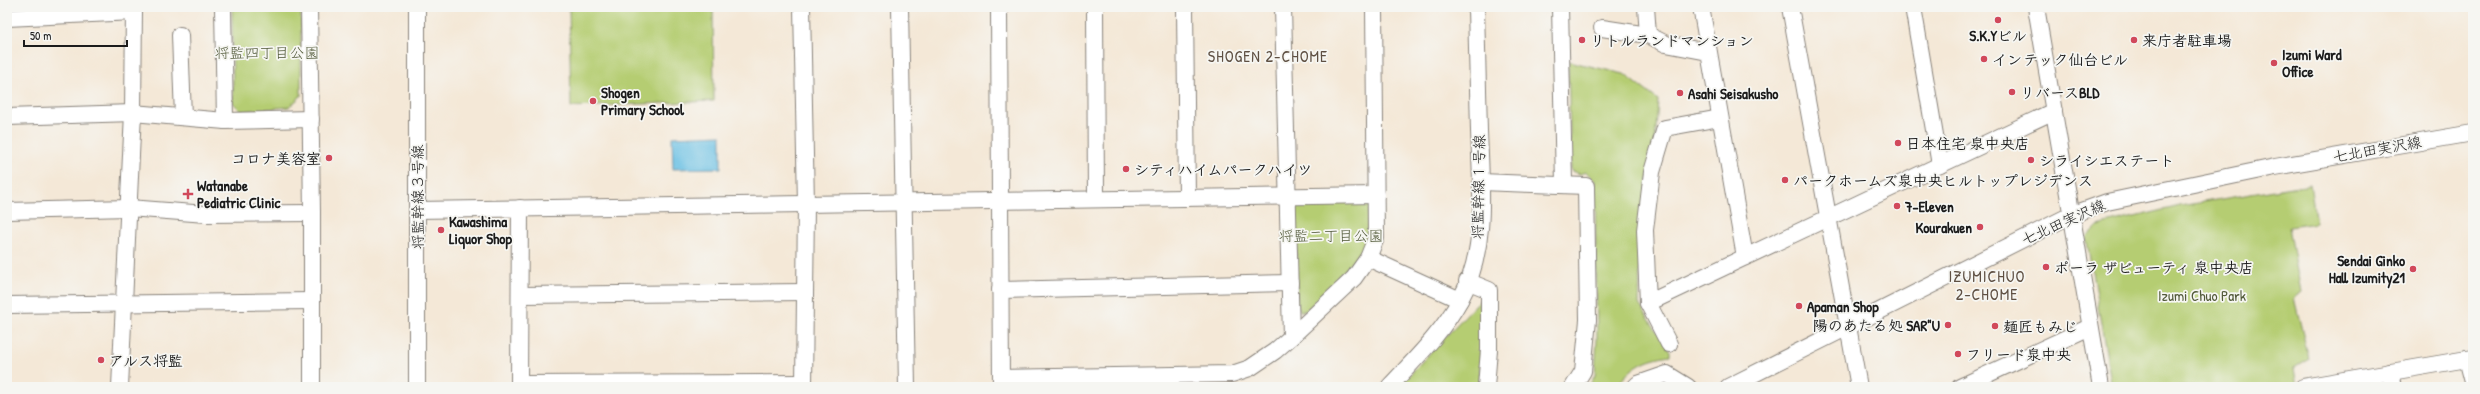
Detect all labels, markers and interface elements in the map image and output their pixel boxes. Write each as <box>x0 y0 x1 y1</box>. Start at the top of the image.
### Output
marker: S.K.Yビル <box>1993 15 2003 25</box>
scale bar <box>24 22 127 48</box>
place label: S.K.Yビル <box>1969 25 2027 46</box>
text: 50 m <box>30 27 51 44</box>
place label: リトルランドマンション <box>1590 30 1754 51</box>
place label: 来庁者駐車場 <box>2142 30 2232 51</box>
marker: リトルランドマンション <box>1577 35 1587 45</box>
marker: 来庁者駐車場 <box>2129 35 2139 45</box>
park label: 将監四丁目公園 <box>214 42 320 63</box>
place label: Izumi Ward Office <box>2282 44 2342 82</box>
district label: SHOGEN 2-CHOME <box>1208 45 1328 67</box>
place label: インテック仙台ビル <box>1992 49 2128 70</box>
marker: インテック仙台ビル <box>1979 54 1989 64</box>
marker: Izumi Ward Office <box>2269 58 2279 68</box>
place label: Shogen Primary School <box>601 82 685 121</box>
place label: リバースBLD <box>2020 82 2100 103</box>
place label: Asahi Seisakusho <box>1688 83 1778 104</box>
marker: リバースBLD <box>2007 87 2017 97</box>
marker: Asahi Seisakusho <box>1675 88 1685 98</box>
marker: Shogen Primary School <box>588 96 598 106</box>
street label: 七北田実沢線 <box>2331 131 2423 167</box>
place label: 日本住宅 泉中央店 <box>1906 133 2029 154</box>
street label: 将監幹線１号線 <box>1467 134 1489 240</box>
marker: 日本住宅 泉中央店 <box>1893 138 1903 148</box>
street label: 将監幹線３号線 <box>407 144 428 250</box>
place label: コロナ美容室 <box>231 148 321 169</box>
place label: シライシエステート <box>2039 150 2174 171</box>
marker: コロナ美容室 <box>324 153 334 163</box>
marker: シライシエステート <box>2026 155 2036 165</box>
place label: シティハイムパークハイツ <box>1134 159 1312 180</box>
marker: シティハイムパークハイツ <box>1121 164 1131 174</box>
place label: パークホームズ泉中央ヒルトップレジデンス <box>1793 170 2093 191</box>
place label: Watanabe Pediatric Clinic <box>197 175 282 213</box>
marker: パークホームズ泉中央ヒルトップレジデンス <box>1780 175 1790 185</box>
marker: Watanabe Pediatric Clinic <box>182 188 194 200</box>
street label: 七北田実沢線 <box>2018 194 2108 250</box>
place label: 7-Eleven <box>1904 196 1954 217</box>
marker: 7-Eleven <box>1892 201 1902 211</box>
place label: Kawashima Liquor Shop <box>449 211 512 250</box>
place label: Kourakuen <box>1915 217 1972 238</box>
marker: Kourakuen <box>1975 222 1985 232</box>
marker: Kawashima Liquor Shop <box>436 225 446 235</box>
park label: 将監二丁目公園 <box>1278 225 1384 246</box>
place label: Sendai Ginko Hall Izumity21 <box>2329 250 2406 289</box>
place label: ポーラ ザビューティ 泉中央店 <box>2054 257 2254 278</box>
marker: ポーラ ザビューティ 泉中央店 <box>2041 262 2051 272</box>
marker: Sendai Ginko Hall Izumity21 <box>2408 264 2418 274</box>
district label: IZUMICHUO 2-CHOME <box>1949 265 2025 305</box>
park label: Izumi Chuo Park <box>2158 285 2246 306</box>
place label: Apaman Shop <box>1807 296 1879 318</box>
marker: Apaman Shop <box>1794 301 1804 311</box>
place label: 陽のあたる処 SAR"U <box>1813 315 1940 336</box>
place label: 麺匠もみじ <box>2003 316 2078 337</box>
marker: 陽のあたる処 SAR"U <box>1943 320 1953 330</box>
marker: 麺匠もみじ <box>1990 321 2000 331</box>
place label: フリード泉中央 <box>1966 344 2071 365</box>
marker: フリード泉中央 <box>1953 349 1963 359</box>
place label: アルス将監 <box>109 350 183 371</box>
marker: アルス将監 <box>96 355 106 365</box>

